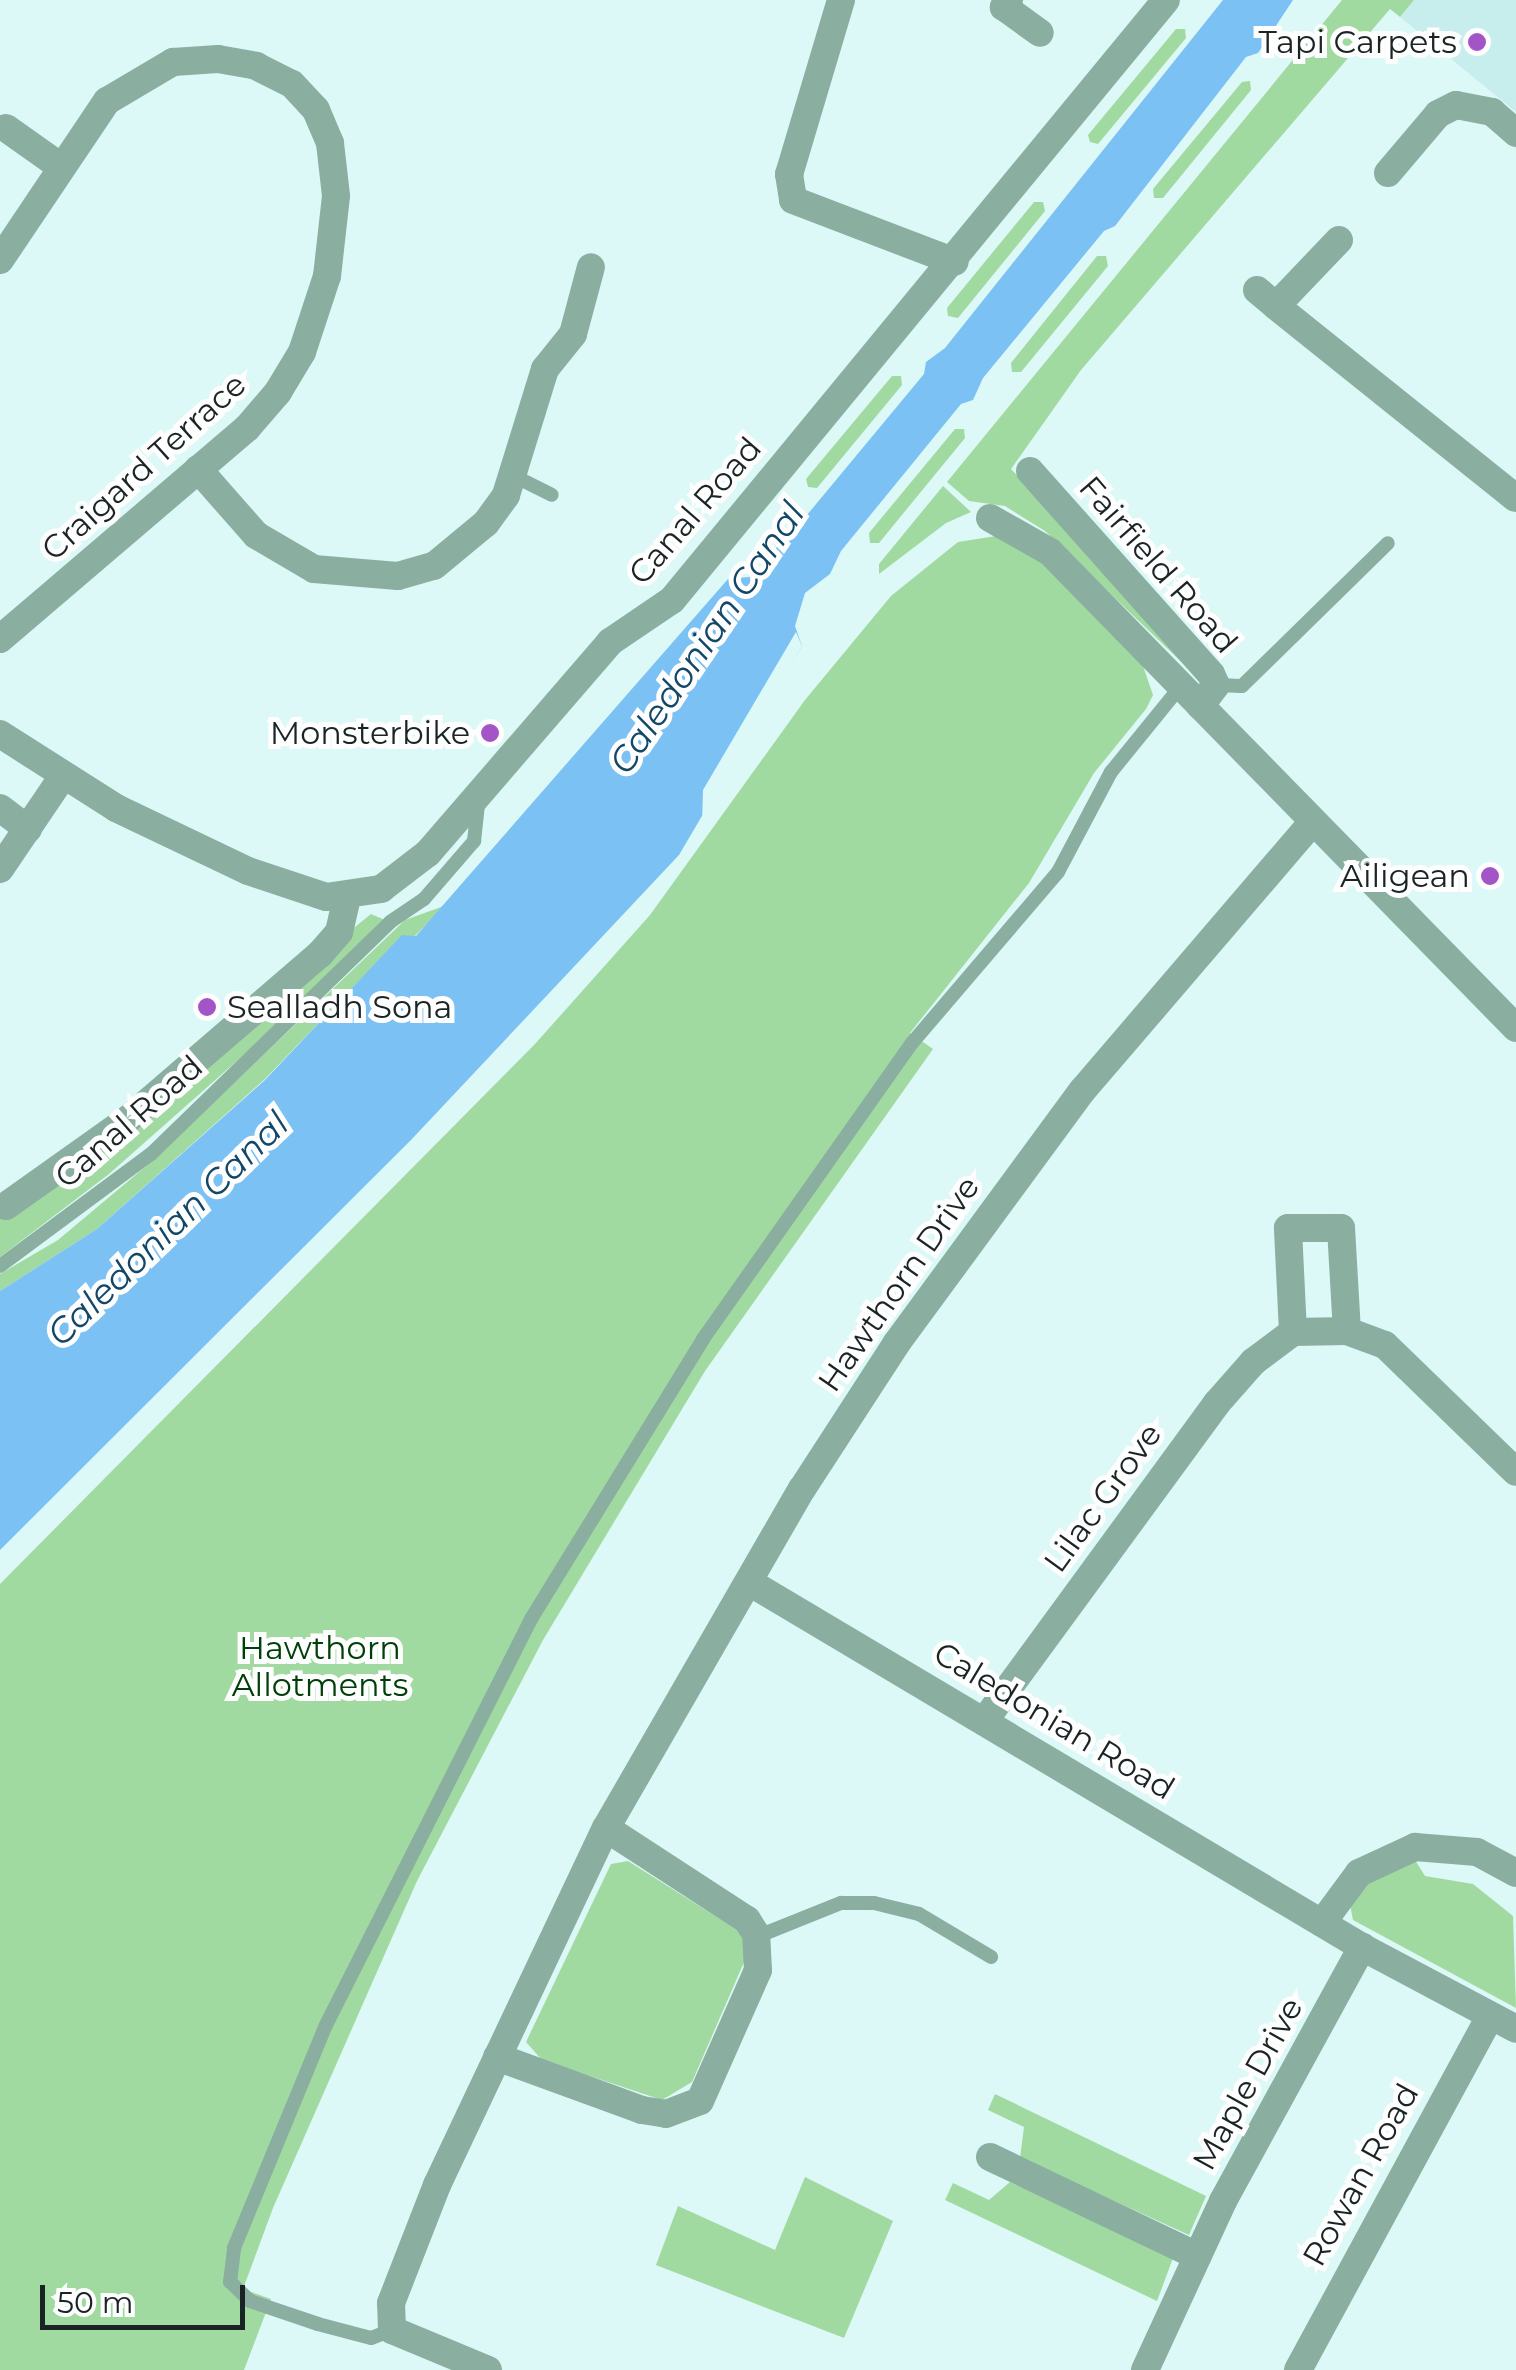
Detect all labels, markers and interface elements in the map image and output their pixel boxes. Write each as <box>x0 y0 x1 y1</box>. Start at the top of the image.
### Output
place label: Tapi Carpets <box>1258 23 1457 61</box>
marker: Tapi Carpets <box>1466 31 1488 53</box>
street label: Craigard Terrace <box>34 365 254 569</box>
street label: Canal Road <box>621 430 769 592</box>
street label: Fairfield Road <box>1071 469 1245 661</box>
water label: Caledonian Canal <box>600 494 814 782</box>
place label: Monsterbike <box>270 714 470 752</box>
marker: Monsterbike <box>479 722 501 744</box>
place label: Ailigean <box>1340 857 1470 895</box>
marker: Ailigean <box>1479 865 1501 887</box>
place label: Sealladh Sona <box>227 988 452 1026</box>
marker: Sealladh Sona <box>196 996 218 1018</box>
street label: Canal Road <box>48 1048 210 1196</box>
water label: Caledonian Canal <box>39 1103 297 1355</box>
street label: Hawthorn Drive <box>810 1169 988 1399</box>
street label: Lilac Grove <box>1036 1416 1170 1580</box>
park label: Hawthorn Allotments <box>232 1630 408 1705</box>
street label: Caledonian Road <box>927 1634 1181 1808</box>
street label: Maple Drive <box>1185 1991 1311 2177</box>
street label: Rowan Road <box>1295 2077 1427 2273</box>
scale bar <box>45 2265 250 2327</box>
text: 50 m <box>57 2284 134 2321</box>

